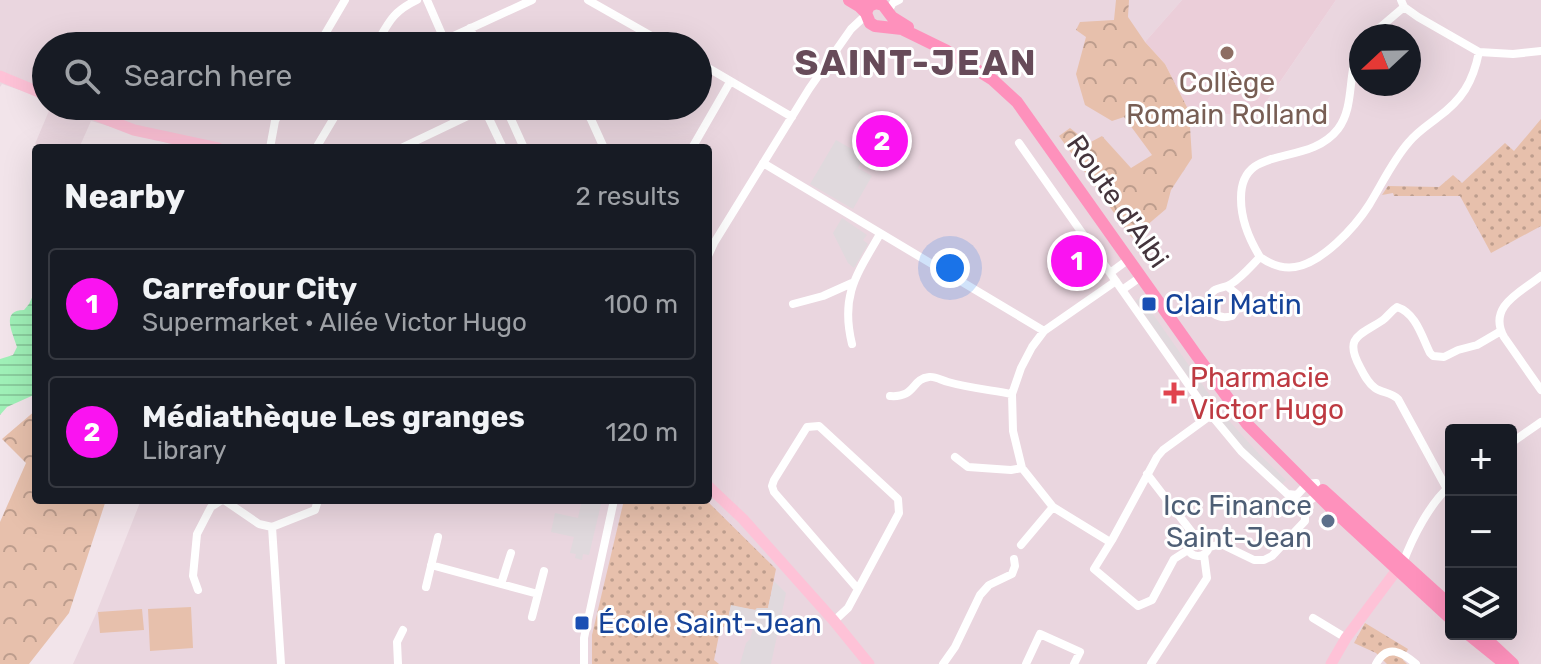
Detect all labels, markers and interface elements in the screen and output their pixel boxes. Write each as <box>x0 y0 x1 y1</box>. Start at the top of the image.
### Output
north arrow <box>1349 24 1421 96</box>
search box <box>32 32 712 120</box>
district label: SAINT-JEAN <box>794 41 1038 84</box>
marker: Collège Romain Rolland <box>1218 44 1236 62</box>
icon: search <box>60 54 104 98</box>
text: Search here <box>124 58 292 94</box>
place label: Collège Romain Rolland <box>1126 66 1328 131</box>
pin: 2 <box>856 111 908 171</box>
street label: Route d'Albi <box>1060 129 1175 274</box>
text: Nearby <box>64 176 185 217</box>
text: 2 results <box>576 181 680 212</box>
pin: 1 <box>1051 231 1103 291</box>
your location <box>930 248 970 288</box>
text: Carrefour City <box>142 271 357 307</box>
place label: Clair Matin <box>1165 288 1302 321</box>
text: 1 <box>86 289 98 320</box>
text: 100 m <box>604 289 678 320</box>
marker: Clair Matin <box>1140 295 1158 313</box>
text: Supermarket · Allée Victor Hugo <box>142 307 527 338</box>
place label: Pharmacie Victor Hugo <box>1190 361 1344 426</box>
marker: Pharmacie Victor Hugo <box>1165 384 1183 402</box>
text: Médiathèque Les granges <box>142 399 525 435</box>
text: 2 <box>84 417 100 448</box>
text: 120 m <box>606 417 678 448</box>
map controls <box>1445 424 1517 640</box>
button: + <box>1445 424 1517 496</box>
text: Library <box>142 435 227 466</box>
place label: Icc Finance Saint-Jean <box>1163 489 1312 554</box>
button: − <box>1445 496 1517 568</box>
marker: Icc Finance Saint-Jean <box>1319 512 1337 530</box>
button: layers <box>1445 568 1517 640</box>
place label: École Saint-Jean <box>598 607 822 640</box>
marker: École Saint-Jean <box>573 614 591 632</box>

